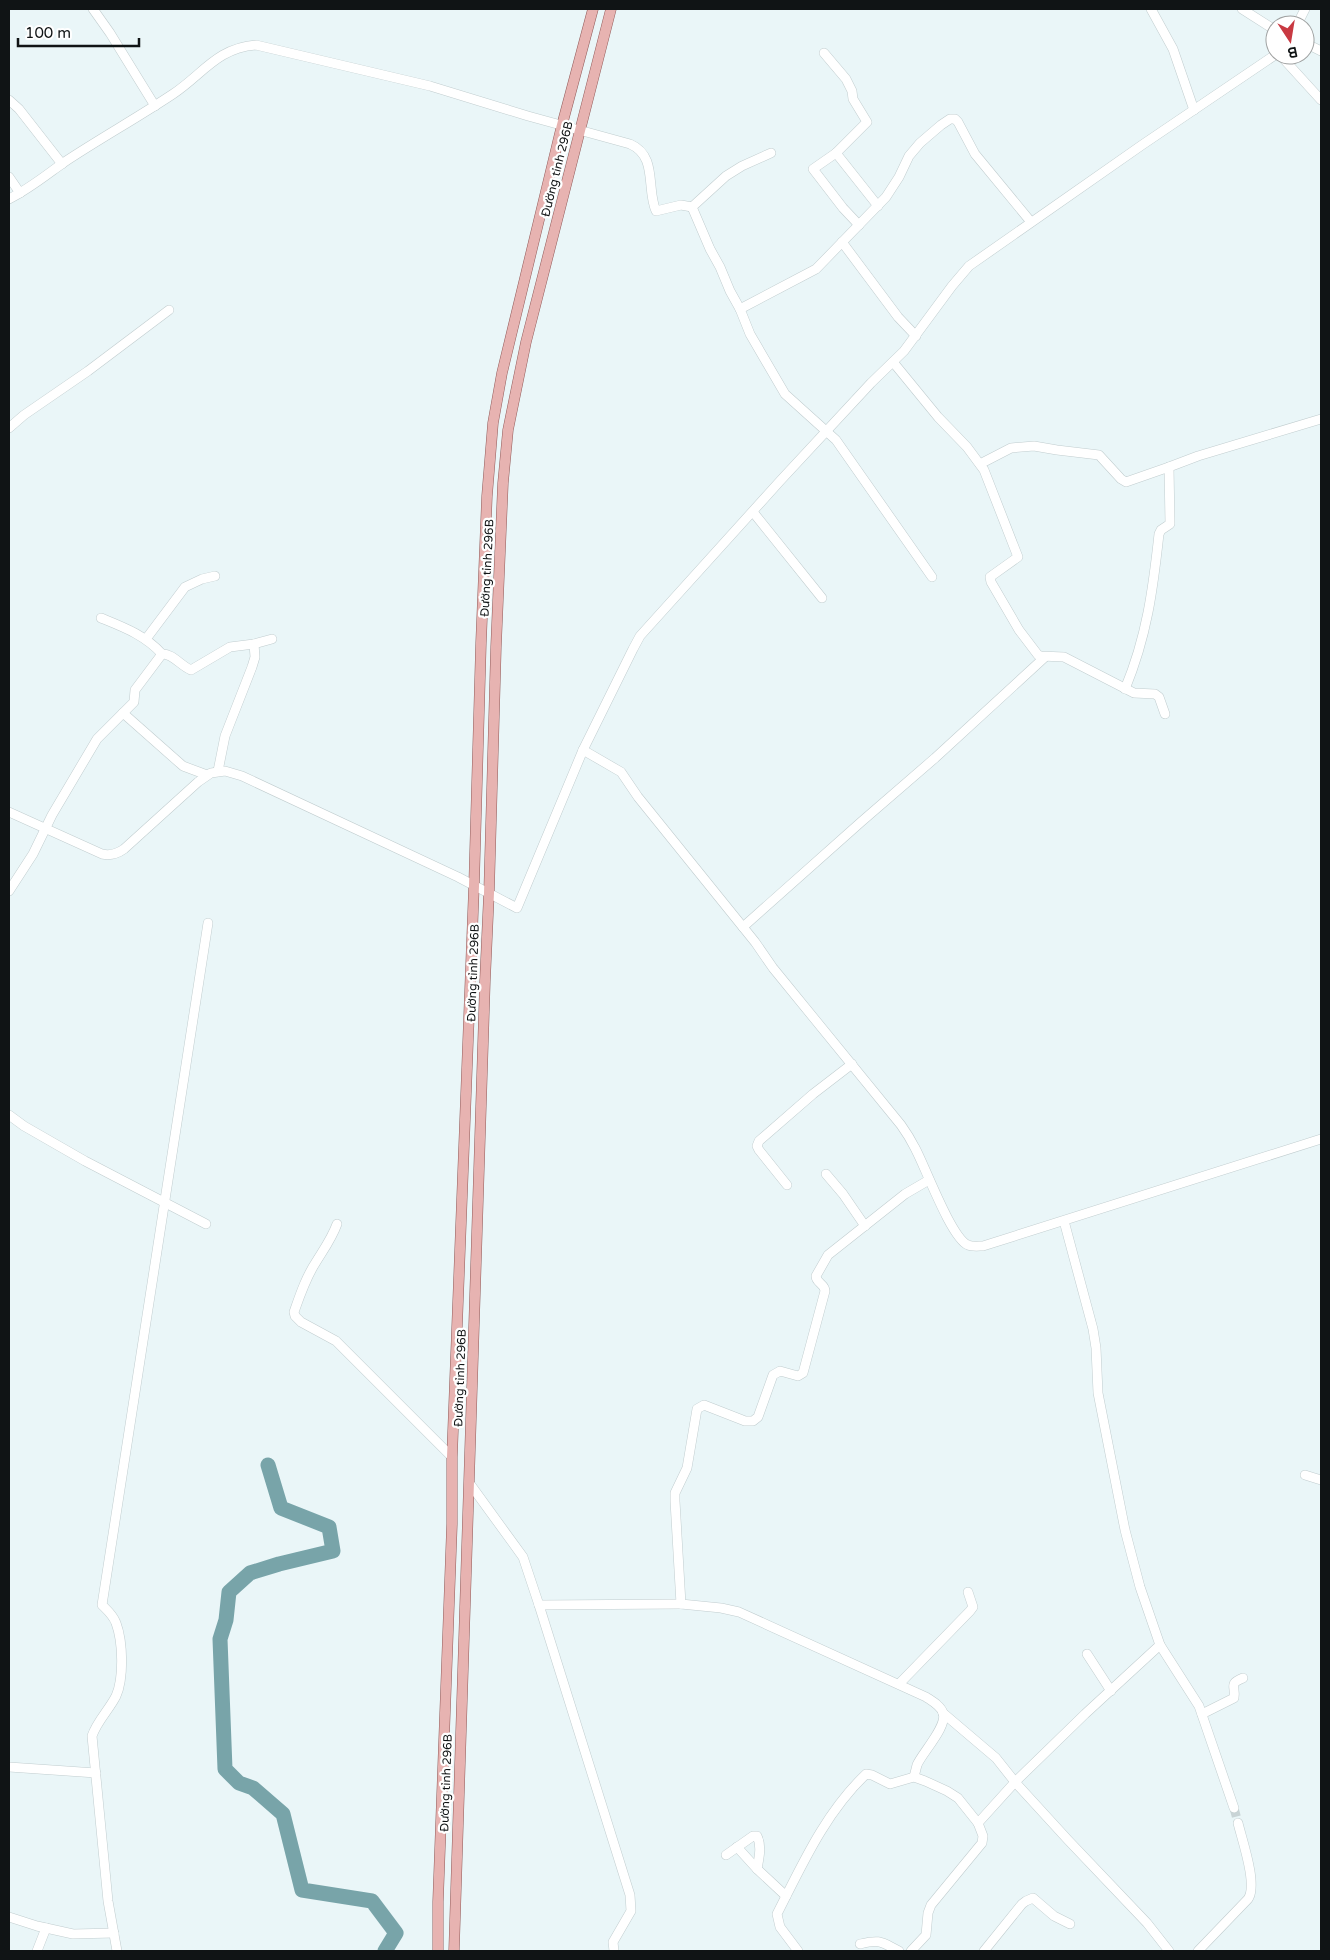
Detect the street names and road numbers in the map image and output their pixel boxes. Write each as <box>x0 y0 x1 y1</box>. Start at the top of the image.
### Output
street label: Đường tỉnh 296B <box>538 120 576 218</box>
street label: Đường tỉnh 296B <box>477 519 497 617</box>
street label: Đường tỉnh 296B <box>464 924 482 1022</box>
street label: Đường tỉnh 296B <box>451 1329 469 1427</box>
street label: Đường tỉnh 296B <box>437 1734 455 1832</box>

